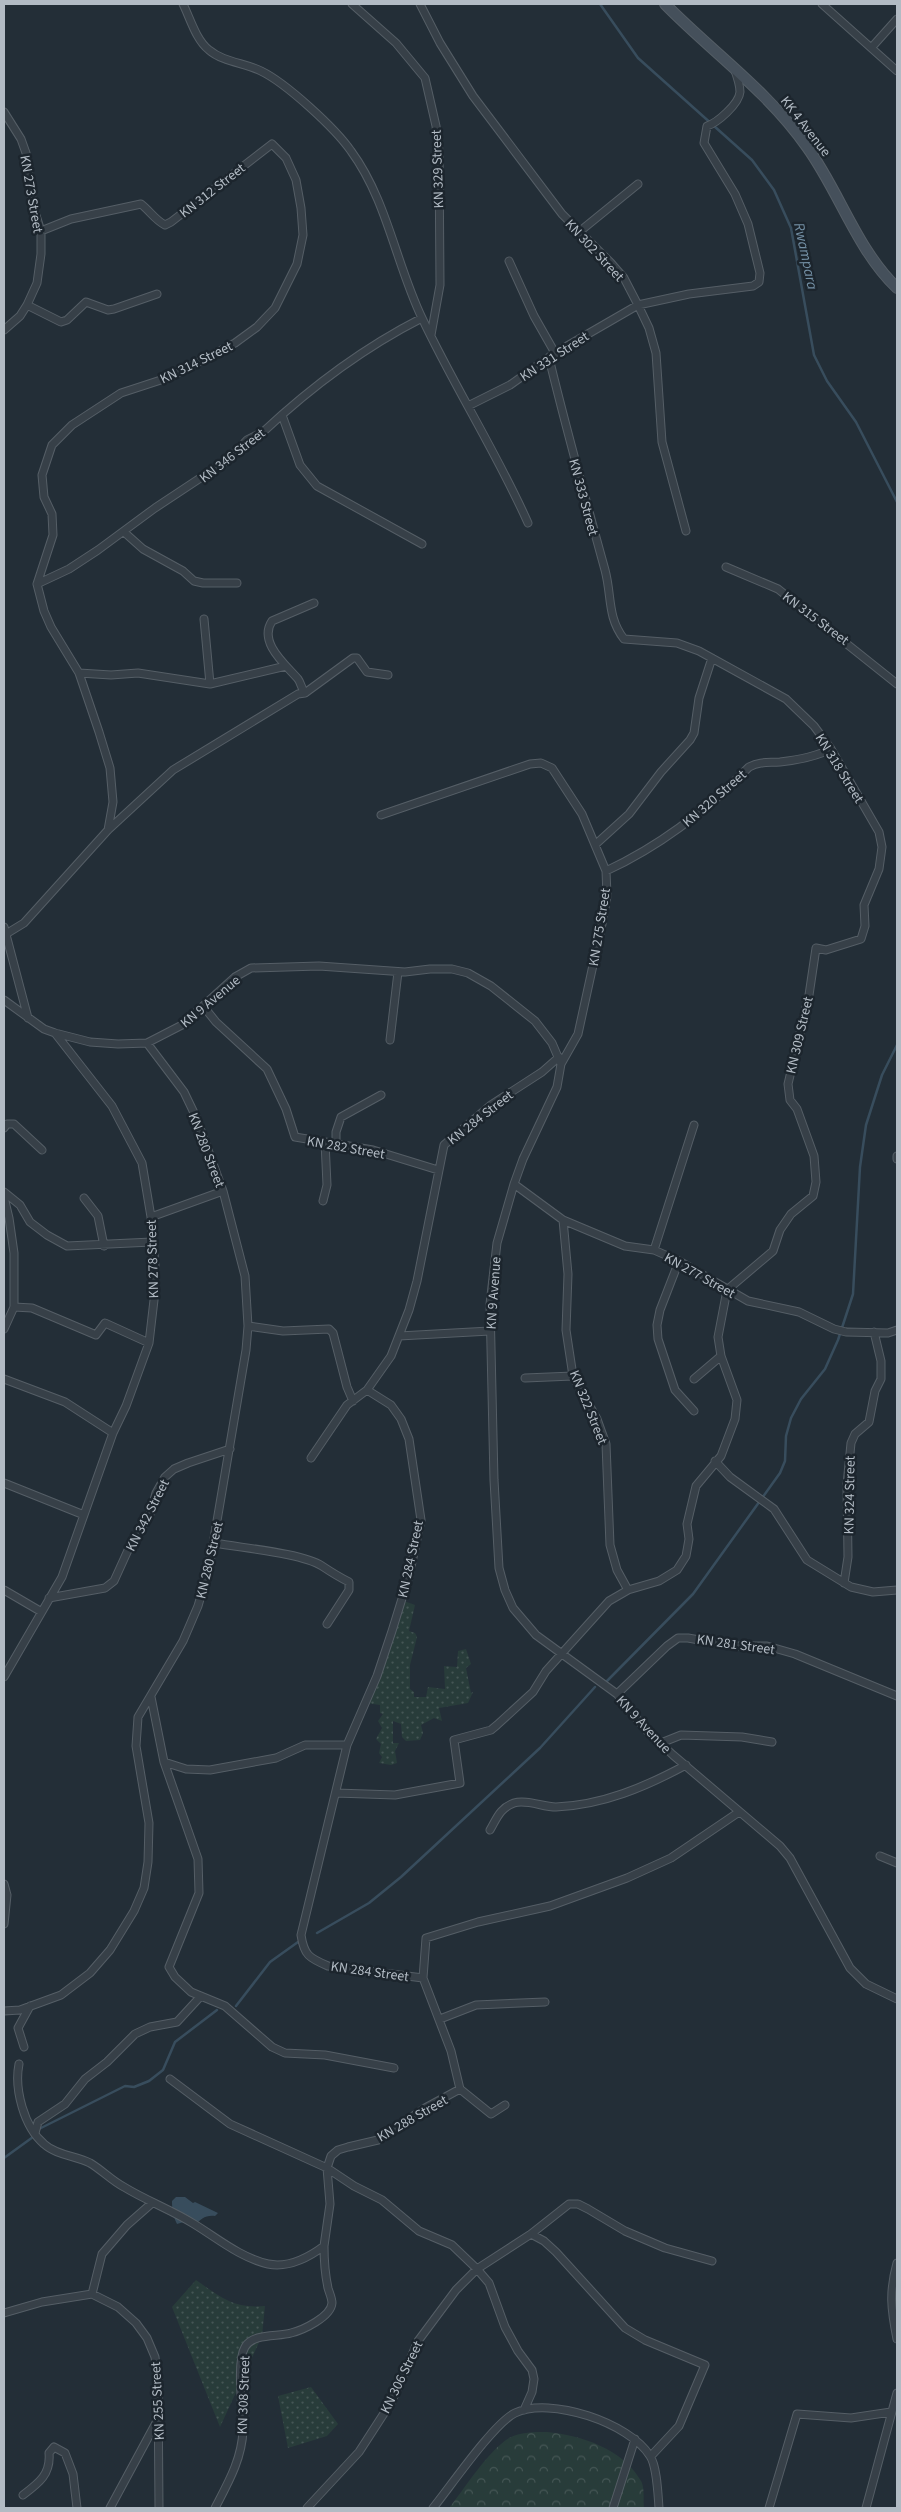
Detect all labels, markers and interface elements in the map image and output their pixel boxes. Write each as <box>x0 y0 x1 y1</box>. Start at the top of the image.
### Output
street label: KK 4 Avenue <box>775 92 835 161</box>
street label: KN 329 Street <box>427 129 449 209</box>
street label: KN 273 Street <box>14 154 48 235</box>
street label: KN 312 Street <box>175 159 250 223</box>
street label: KN 302 Street <box>560 215 629 286</box>
water label: Rwampara <box>788 221 823 292</box>
street label: KN 331 Street <box>516 327 593 387</box>
street label: KN 314 Street <box>157 337 236 389</box>
street label: KN 346 Street <box>195 424 270 488</box>
street label: KN 333 Street <box>563 457 603 538</box>
street label: KN 315 Street <box>778 587 853 651</box>
street label: KN 318 Street <box>810 730 869 807</box>
street label: KN 320 Street <box>678 765 751 832</box>
street label: KN 275 Street <box>584 886 616 968</box>
street label: KN 9 Avenue <box>176 971 245 1033</box>
street label: KN 309 Street <box>781 994 819 1076</box>
street label: KN 284 Street <box>443 1086 518 1150</box>
street label: KN 280 Street <box>183 1110 230 1191</box>
street label: KN 282 Street <box>305 1131 387 1165</box>
street label: KN 278 Street <box>142 1219 164 1299</box>
street label: KN 277 Street <box>660 1248 739 1304</box>
street label: KN 9 Avenue <box>481 1256 507 1330</box>
street label: KN 322 Street <box>564 1367 612 1448</box>
street label: KN 324 Street <box>839 1455 861 1535</box>
street label: KN 342 Street <box>121 1476 175 1555</box>
street label: KN 284 Street <box>393 1518 429 1600</box>
street label: KN 280 Street <box>191 1519 229 1601</box>
street label: KN 281 Street <box>695 1630 776 1660</box>
street label: KN 9 Avenue <box>611 1691 675 1758</box>
street label: KN 284 Street <box>329 1957 410 1987</box>
street label: KN 288 Street <box>373 2090 452 2147</box>
street label: KN 306 Street <box>376 2337 428 2417</box>
street label: KN 308 Street <box>233 2355 255 2435</box>
street label: KN 255 Street <box>146 2361 170 2441</box>

